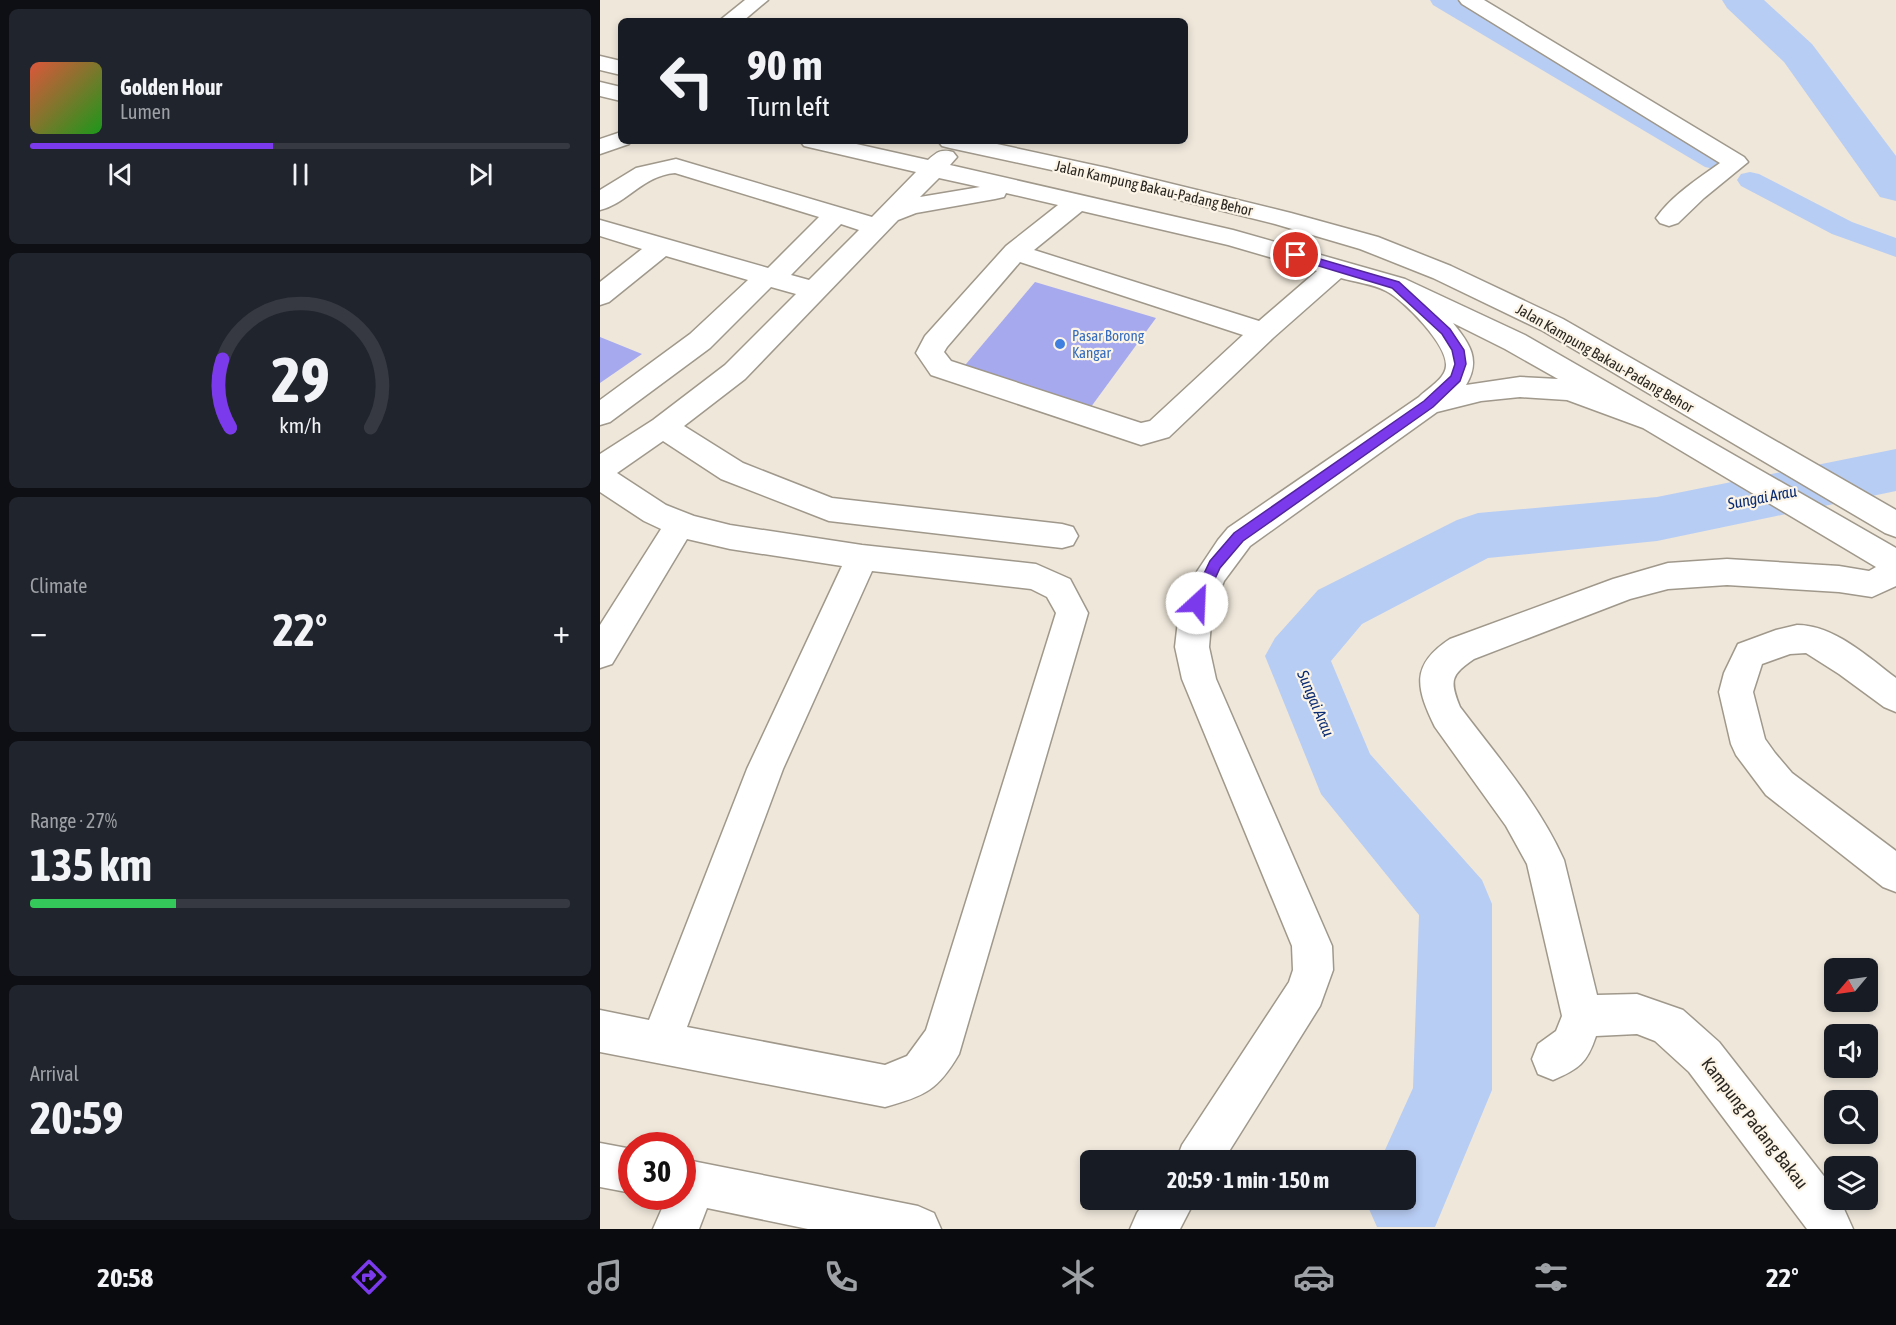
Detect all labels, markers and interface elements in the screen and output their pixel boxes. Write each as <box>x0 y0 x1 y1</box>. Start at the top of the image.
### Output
text: 90 m <box>747 41 822 89</box>
icon: left <box>648 42 726 120</box>
text: Golden Hour <box>120 74 222 100</box>
text: Turn left <box>747 91 830 122</box>
text: Lumen <box>120 100 171 123</box>
street label: Jalan Kampung Bakau-Padang Behor <box>1054 157 1255 219</box>
icon: previous <box>104 158 137 191</box>
icon: pause <box>284 158 317 191</box>
icon: next <box>464 158 497 191</box>
pin <box>1270 229 1321 280</box>
icon: arrive <box>1279 238 1312 271</box>
street label: Jalan Kampung Bakau-Padang Behor <box>1513 300 1697 416</box>
place label: Pasar Borong Kangar <box>1072 327 1145 361</box>
marker: Pasar Borong Kangar <box>1053 337 1067 351</box>
text: 29 <box>271 344 329 415</box>
text: km/h <box>279 413 321 438</box>
water label: Sungai Arau <box>1725 481 1799 514</box>
position arrow <box>1165 571 1229 635</box>
text: Climate <box>30 574 87 597</box>
text: 22° <box>273 604 327 656</box>
text: − <box>30 612 47 650</box>
text: + <box>553 612 570 650</box>
water label: Sungai Arau <box>1293 666 1338 739</box>
text: Range · 27% <box>30 809 117 832</box>
text: 135 km <box>30 839 152 891</box>
north arrow <box>1824 958 1878 1012</box>
map controls <box>1824 958 1878 1210</box>
button: sound <box>1824 1024 1878 1078</box>
street label: Kampung Padang Bakau <box>1697 1053 1813 1193</box>
text: Arrival <box>30 1062 79 1085</box>
button: search <box>1824 1090 1878 1144</box>
text: 20:59 <box>30 1092 124 1144</box>
speed limit sign: 30 <box>618 1132 696 1210</box>
button: layers <box>1824 1156 1878 1210</box>
text: 20:59 · 1 min · 150 m <box>1167 1167 1329 1193</box>
icon: directions <box>348 1256 390 1298</box>
icon: music <box>584 1256 626 1298</box>
icon: phone <box>820 1256 862 1298</box>
icon: climate <box>1057 1256 1099 1298</box>
icon: car <box>1293 1256 1335 1298</box>
icon: filters <box>1530 1256 1572 1298</box>
text: 20:58 <box>97 1262 153 1293</box>
text: 22° <box>1766 1262 1799 1293</box>

